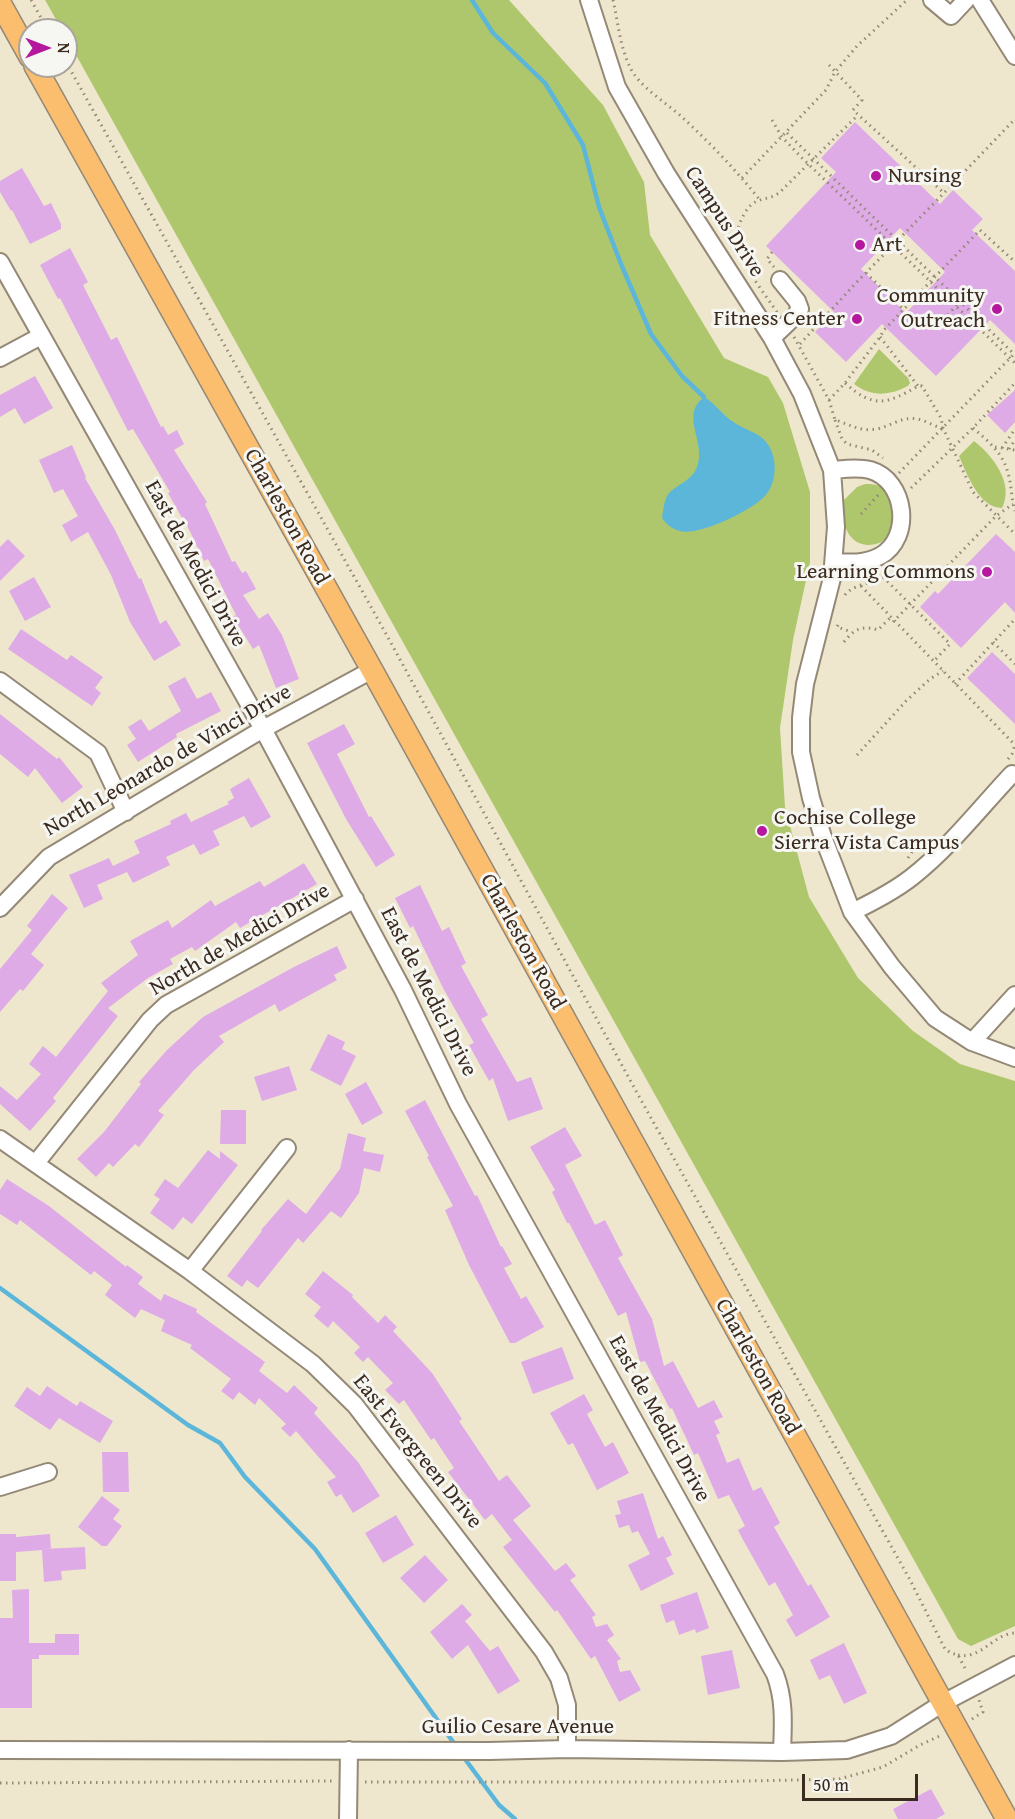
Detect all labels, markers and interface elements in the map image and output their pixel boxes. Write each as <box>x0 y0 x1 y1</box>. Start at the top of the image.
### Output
north arrow <box>18 18 78 78</box>
text: N <box>52 43 76 53</box>
street label: Campus Drive <box>678 162 770 282</box>
place label: Nursing <box>888 163 962 189</box>
marker: Nursing <box>869 169 883 183</box>
place label: Art <box>872 232 902 258</box>
marker: Art <box>853 238 867 252</box>
place label: Community Outreach <box>877 283 985 334</box>
marker: Community Outreach <box>990 302 1004 316</box>
place label: Fitness Center <box>714 306 845 332</box>
marker: Fitness Center <box>850 312 864 326</box>
street label: Charleston Road <box>238 444 334 590</box>
street label: East de Medici Drive <box>138 476 252 652</box>
place label: Learning Commons <box>796 559 975 585</box>
marker: Learning Commons <box>980 565 994 579</box>
street label: North Leonardo de Vinci Drive <box>40 679 296 843</box>
place label: Cochise College Sierra Vista Campus <box>774 805 960 856</box>
marker: Cochise College Sierra Vista Campus <box>755 824 769 838</box>
street label: Charleston Road <box>474 869 570 1015</box>
street label: North de Medici Drive <box>146 878 334 1002</box>
street label: East de Medici Drive <box>374 903 482 1081</box>
street label: Charleston Road <box>709 1294 805 1440</box>
street label: East de Medici Drive <box>602 1331 716 1507</box>
street label: East Evergreen Drive <box>347 1370 487 1534</box>
street label: Guilio Cesare Avenue <box>422 1714 614 1740</box>
scale bar <box>805 1762 920 1800</box>
text: 50 m <box>813 1771 849 1798</box>

